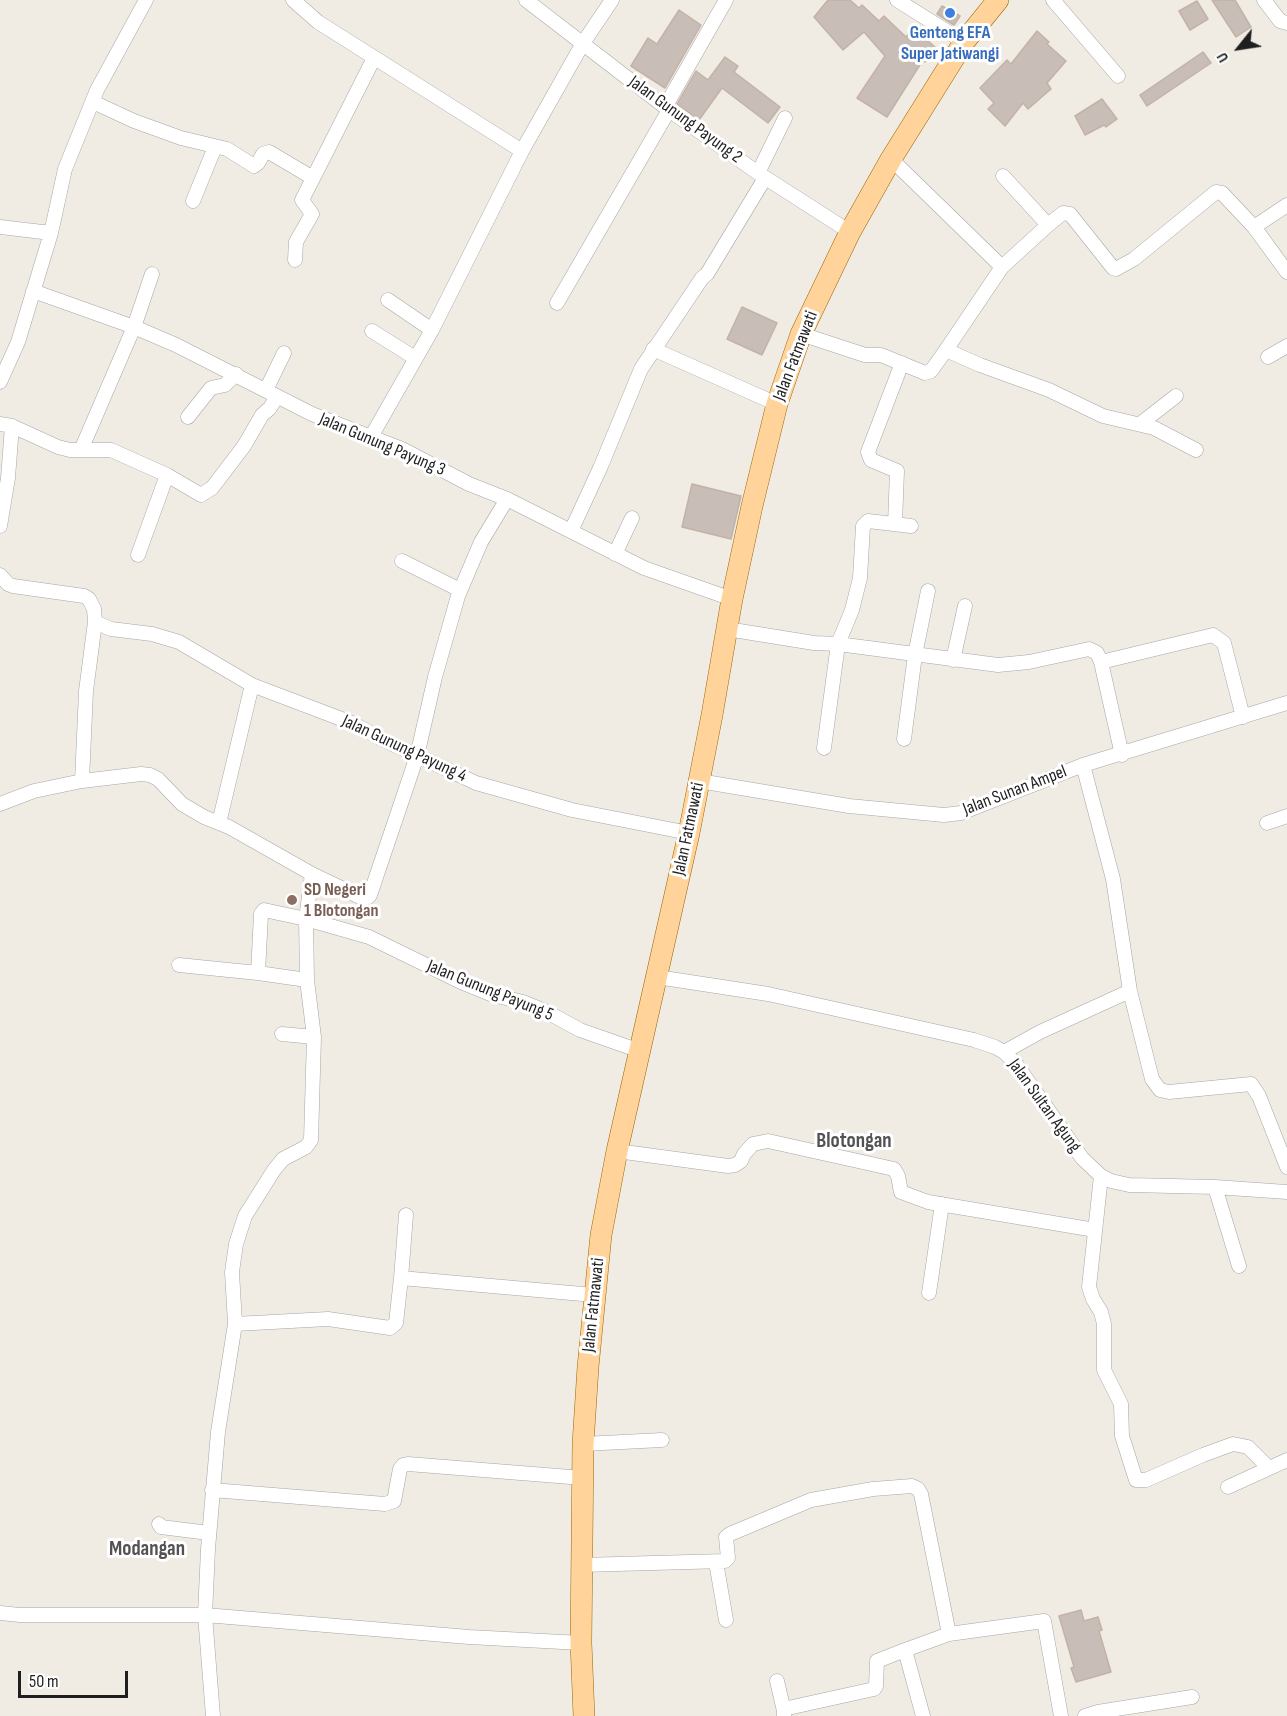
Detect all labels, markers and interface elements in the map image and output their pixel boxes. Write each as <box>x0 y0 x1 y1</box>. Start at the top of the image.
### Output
marker: Genteng EFA Super Jatiwangi <box>943 6 957 20</box>
north arrow <box>1209 18 1269 78</box>
place label: Genteng EFA Super Jatiwangi <box>901 22 999 64</box>
text: U <box>1213 49 1233 66</box>
street label: Jalan Gunung Payung 2 <box>624 72 746 168</box>
street label: Jalan Fatmawati <box>769 308 823 404</box>
street label: Jalan Gunung Payung 3 <box>316 409 448 481</box>
street label: Jalan Gunung Payung 4 <box>338 711 470 787</box>
street label: Jalan Sunan Ampel <box>960 761 1070 821</box>
street label: Jalan Fatmawati <box>669 781 709 877</box>
place label: SD Negeri 1 Blotongan <box>304 879 378 922</box>
marker: SD Negeri 1 Blotongan <box>285 893 299 907</box>
street label: Jalan Gunung Payung 5 <box>424 956 556 1026</box>
street label: Jalan Sultan Agung <box>1003 1055 1085 1157</box>
district label: Blotongan <box>816 1129 892 1155</box>
street label: Jalan Fatmawati <box>578 1257 610 1353</box>
district label: Modangan <box>109 1537 185 1563</box>
scale bar <box>21 1659 130 1697</box>
text: 50 m <box>29 1671 59 1692</box>

